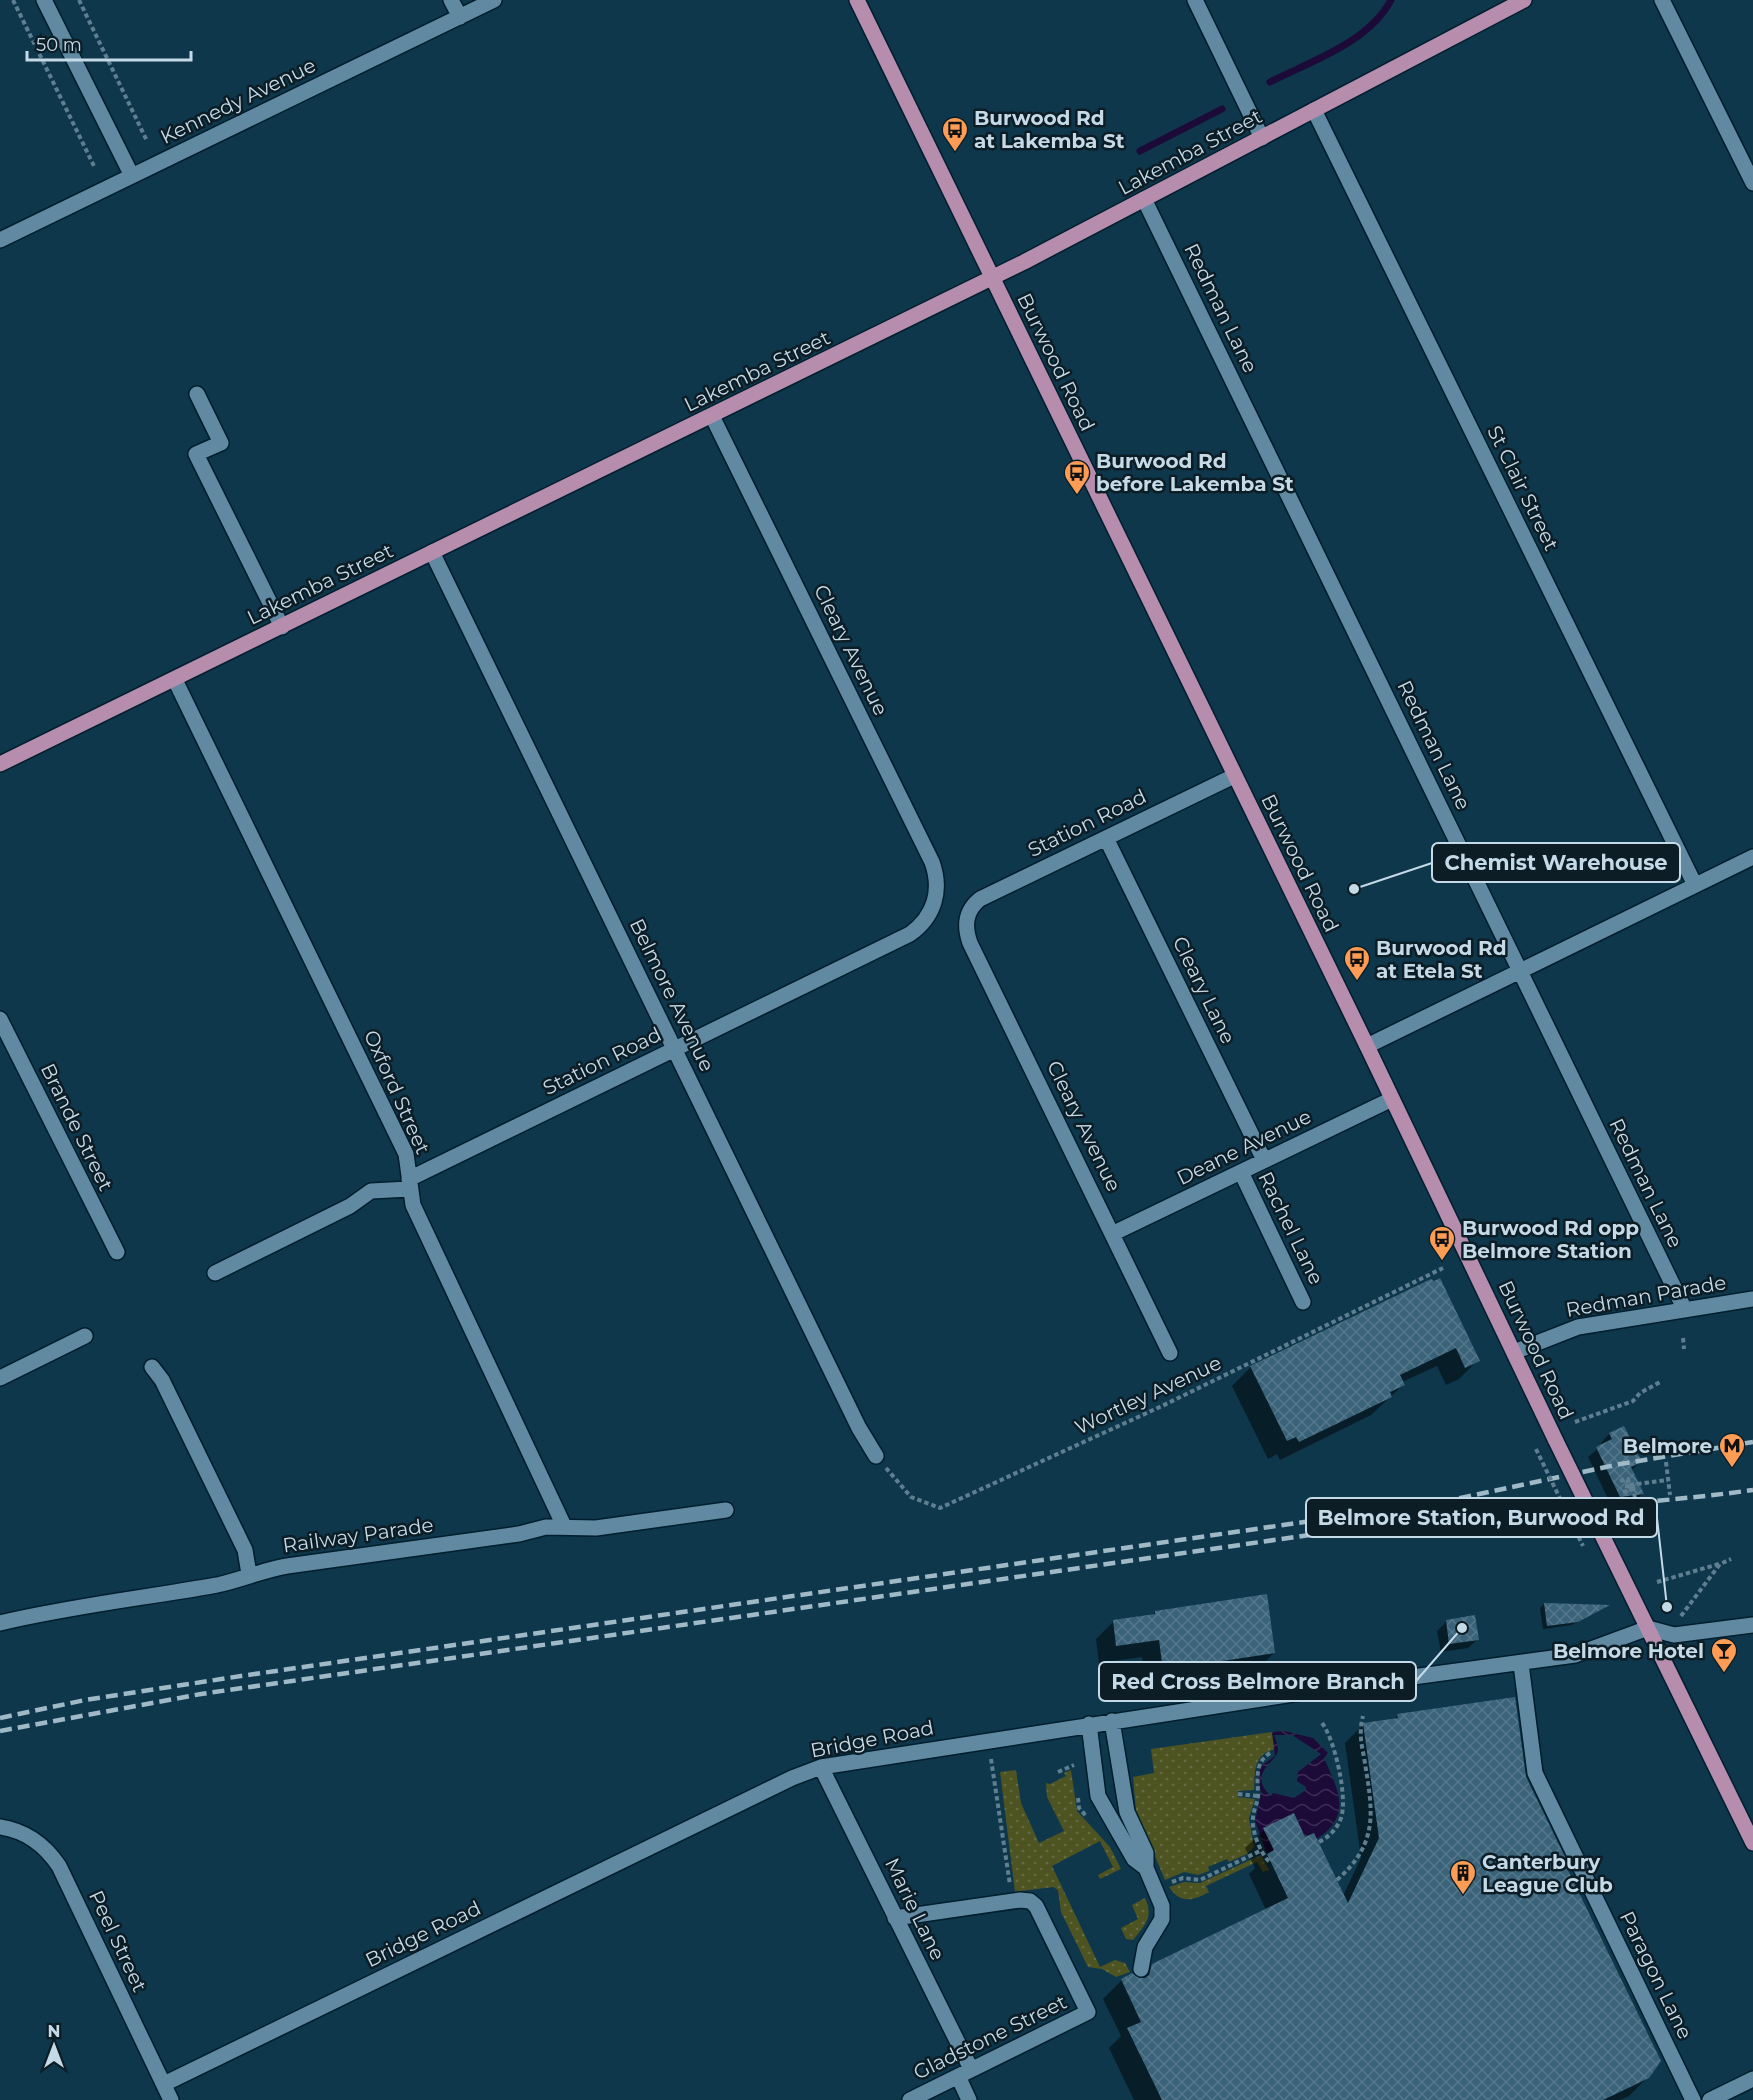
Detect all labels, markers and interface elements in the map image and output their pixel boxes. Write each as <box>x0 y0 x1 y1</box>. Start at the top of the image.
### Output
scale bar <box>27 24 190 62</box>
text: 50 m <box>36 34 82 56</box>
street label: Kennedy Avenue <box>156 53 320 149</box>
street label: Lakemba Street <box>1114 104 1266 200</box>
place label: Burwood Rd at Lakemba St <box>974 106 1125 153</box>
bus stop icon: Burwood Rd at Lakemba St <box>940 115 970 153</box>
street label: Redman Lane <box>1179 239 1263 377</box>
street label: Burwood Road <box>1012 289 1100 435</box>
street label: Lakemba Street <box>680 325 834 417</box>
street label: St Clair Street <box>1482 422 1564 554</box>
place label: Burwood Rd before Lakemba St <box>1096 449 1294 496</box>
bus stop icon: Burwood Rd before Lakemba St <box>1062 458 1092 496</box>
street label: Lakemba Street <box>243 538 397 630</box>
street label: Cleary Avenue <box>809 581 893 719</box>
street label: Redman Lane <box>1392 676 1476 814</box>
street label: Station Road <box>1024 784 1150 862</box>
street label: Burwood Road <box>1256 790 1344 936</box>
callout: Chemist Warehouse <box>1432 843 1680 882</box>
text: Chemist Warehouse <box>1444 850 1668 875</box>
street label: Belmore Avenue <box>625 915 719 1075</box>
street label: Cleary Lane <box>1168 932 1240 1048</box>
place label: Burwood Rd at Etela St <box>1376 936 1507 983</box>
bus stop icon: Burwood Rd at Etela St <box>1342 944 1372 982</box>
street label: Station Road <box>539 1022 665 1100</box>
street label: Oxford Street <box>359 1026 435 1158</box>
street label: Cleary Avenue <box>1042 1057 1126 1195</box>
street label: Brande Street <box>36 1059 118 1195</box>
street label: Deane Avenue <box>1173 1104 1315 1190</box>
street label: Redman Lane <box>1604 1114 1688 1252</box>
street label: Rachel Lane <box>1253 1168 1329 1288</box>
place label: Burwood Rd opp Belmore Station <box>1462 1216 1639 1263</box>
bus stop icon: Burwood Rd opp Belmore Station <box>1427 1224 1457 1262</box>
street label: Redman Parade <box>1564 1270 1728 1322</box>
street label: Burwood Road <box>1493 1277 1579 1423</box>
street label: Wortley Avenue <box>1071 1351 1225 1439</box>
metro station icon: Belmore <box>1717 1431 1747 1469</box>
place label: Belmore <box>1623 1434 1712 1458</box>
callout: Belmore Station, Burwood Rd <box>1306 1498 1657 1537</box>
text: Belmore Station, Burwood Rd <box>1317 1505 1645 1530</box>
street label: Railway Parade <box>281 1513 435 1557</box>
bar icon: Belmore Hotel <box>1709 1636 1739 1674</box>
place label: Belmore Hotel <box>1553 1639 1704 1663</box>
callout: Red Cross Belmore Branch <box>1099 1662 1416 1701</box>
text: Red Cross Belmore Branch <box>1111 1669 1405 1694</box>
street label: Bridge Road <box>808 1715 936 1763</box>
place label: Canterbury League Club <box>1482 1850 1613 1897</box>
street label: Marie Lane <box>880 1854 950 1964</box>
building icon: Canterbury League Club <box>1448 1858 1478 1896</box>
street label: Peel Street <box>84 1886 152 1996</box>
street label: Bridge Road <box>361 1896 485 1972</box>
street label: Paragon Lane <box>1615 1907 1697 2043</box>
street label: Gladstone Street <box>909 1989 1071 2085</box>
north arrow <box>24 2016 84 2076</box>
text: N <box>48 2022 60 2041</box>

